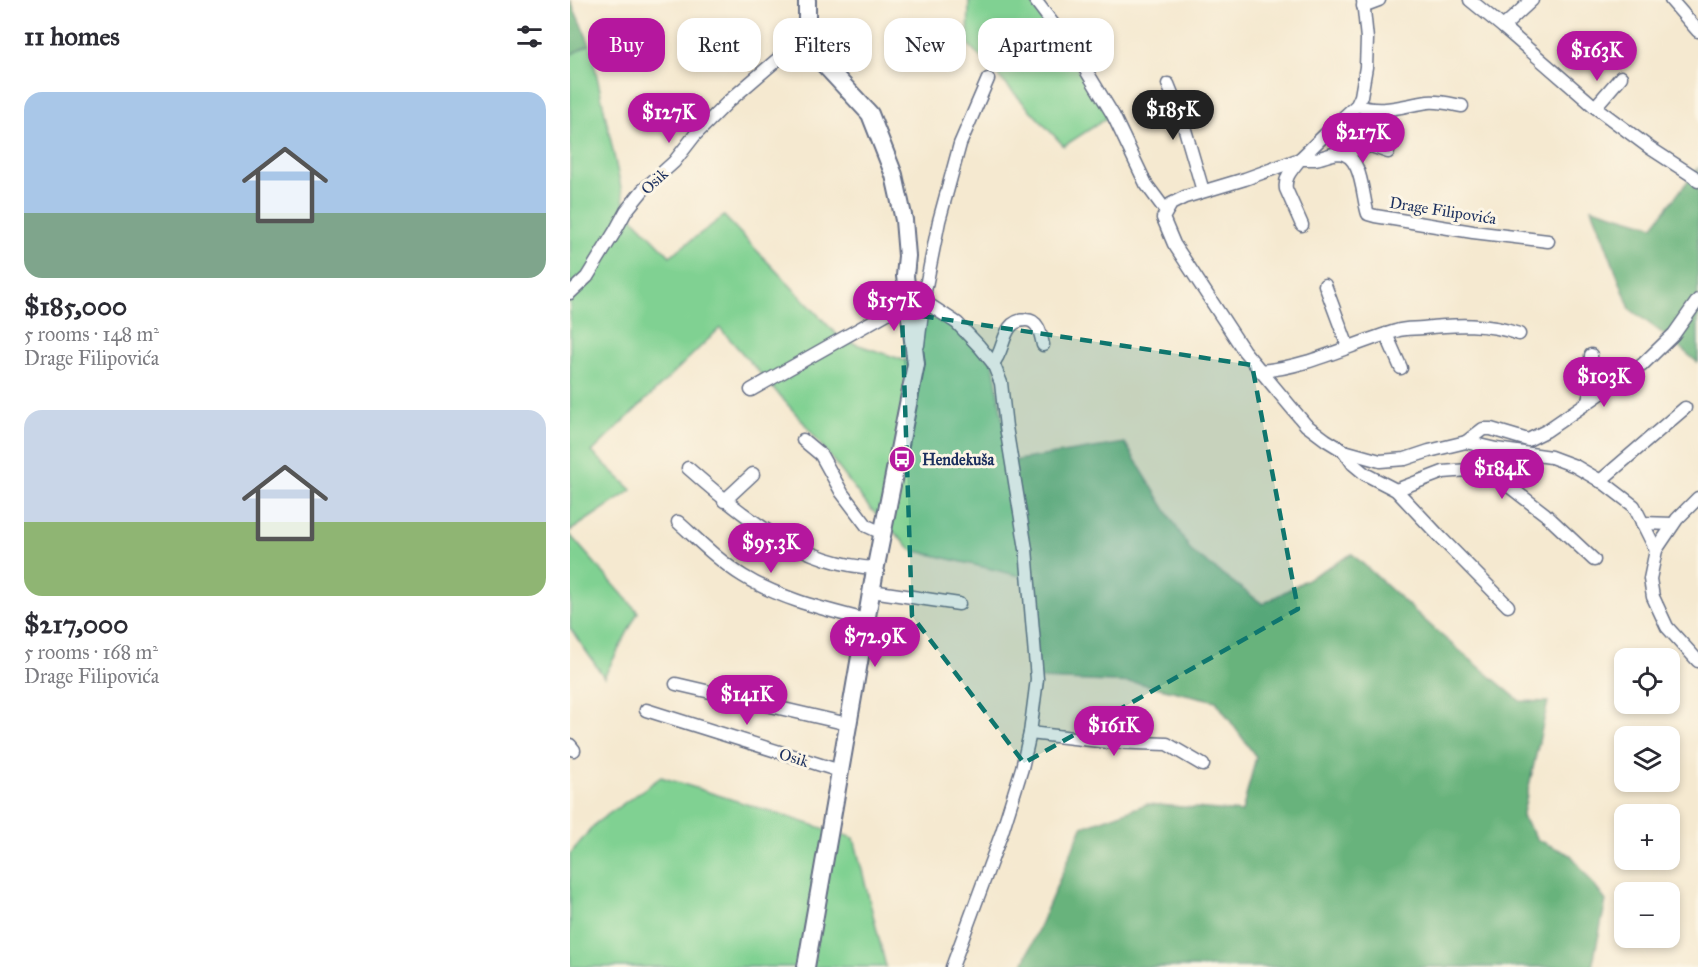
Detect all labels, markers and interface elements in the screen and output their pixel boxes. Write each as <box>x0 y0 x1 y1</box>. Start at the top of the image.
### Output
chip: Buy <box>588 18 665 72</box>
chip: Rent <box>677 18 761 72</box>
chip: Filters <box>773 18 872 72</box>
chip: New <box>884 18 966 72</box>
chip: Apartment <box>978 18 1114 72</box>
text: 11 homes <box>24 20 120 52</box>
icon: filters <box>513 20 546 53</box>
pin: $163K <box>1555 31 1639 82</box>
text: $163K <box>1571 38 1623 62</box>
pin: $185K <box>1131 90 1215 141</box>
pin: $127K <box>627 93 711 144</box>
text: $185K <box>1146 97 1200 121</box>
text: $127K <box>642 100 696 124</box>
pin: $217K <box>1321 113 1405 164</box>
text: $217K <box>1336 120 1390 144</box>
icon: home <box>231 131 339 239</box>
street label: Osik <box>637 164 672 198</box>
street label: Drage Filipovića <box>1388 193 1498 229</box>
pin: $157K <box>852 281 936 332</box>
text: $157K <box>867 288 921 312</box>
text: $185,000 <box>24 290 127 322</box>
text: 5 rooms · 148 m² <box>24 322 159 346</box>
text: Drage Filipovića <box>24 346 159 370</box>
pin: $103K <box>1562 357 1646 408</box>
text: $103K <box>1577 364 1631 388</box>
bus stop icon: Hendekuša <box>887 444 917 474</box>
icon: home <box>231 449 339 557</box>
pin: $184K <box>1460 449 1544 500</box>
place label: Hendekuša <box>922 450 995 469</box>
text: $184K <box>1474 456 1530 480</box>
pin: $95.3K <box>722 523 820 574</box>
text: $95.3K <box>742 530 800 554</box>
text: $217,000 <box>24 608 128 640</box>
pin: $72.9K <box>826 617 924 668</box>
text: $72.9K <box>844 624 906 648</box>
text: 5 rooms · 168 m² <box>24 640 158 664</box>
map controls <box>1614 648 1680 948</box>
button: locate <box>1614 648 1680 714</box>
text: Drage Filipovića <box>24 664 159 688</box>
pin: $141K <box>705 675 789 726</box>
text: $141K <box>720 682 774 706</box>
pin: $161K <box>1072 706 1156 757</box>
text: $161K <box>1088 713 1140 737</box>
button: layers <box>1614 726 1680 792</box>
street label: Osik <box>777 744 811 771</box>
button: + <box>1614 804 1680 870</box>
button: − <box>1614 882 1680 948</box>

